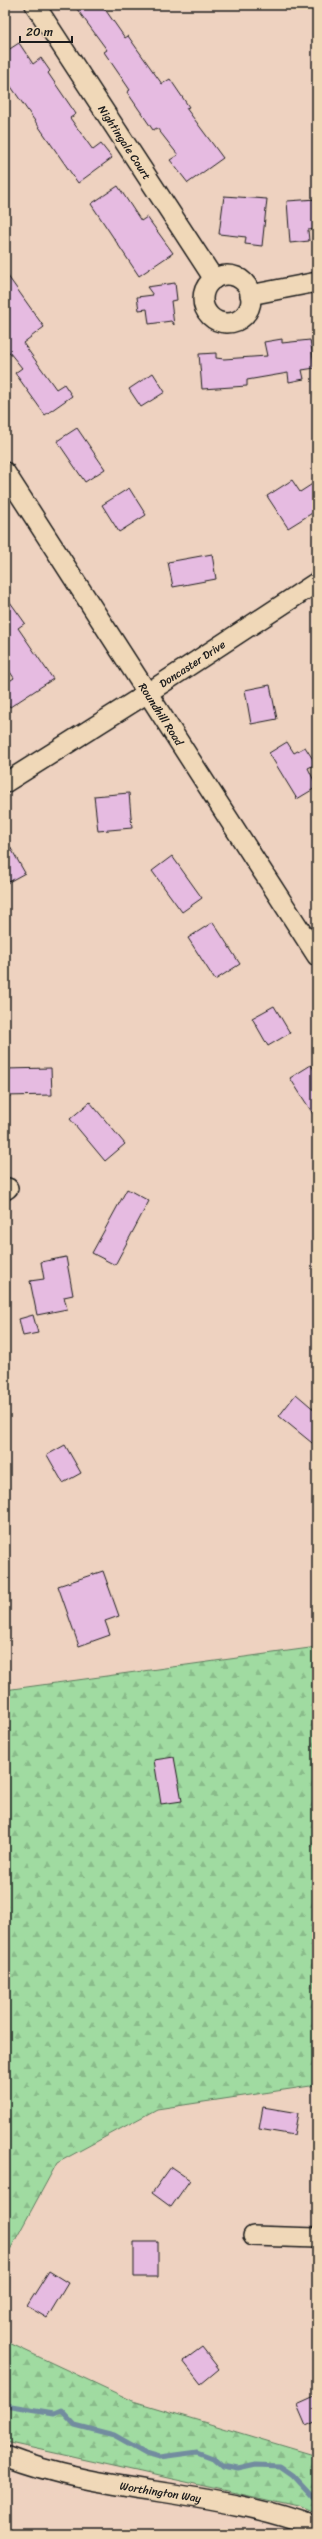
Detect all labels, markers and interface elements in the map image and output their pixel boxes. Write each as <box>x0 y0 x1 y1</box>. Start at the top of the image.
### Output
scale bar <box>20 18 72 44</box>
text: 20 m <box>26 21 53 43</box>
street label: Nightingale Court <box>93 101 156 184</box>
street label: Doncaster Drive <box>155 635 230 693</box>
street label: Roundhill Road <box>134 679 189 750</box>
street label: Worthington Way <box>118 2476 203 2508</box>

